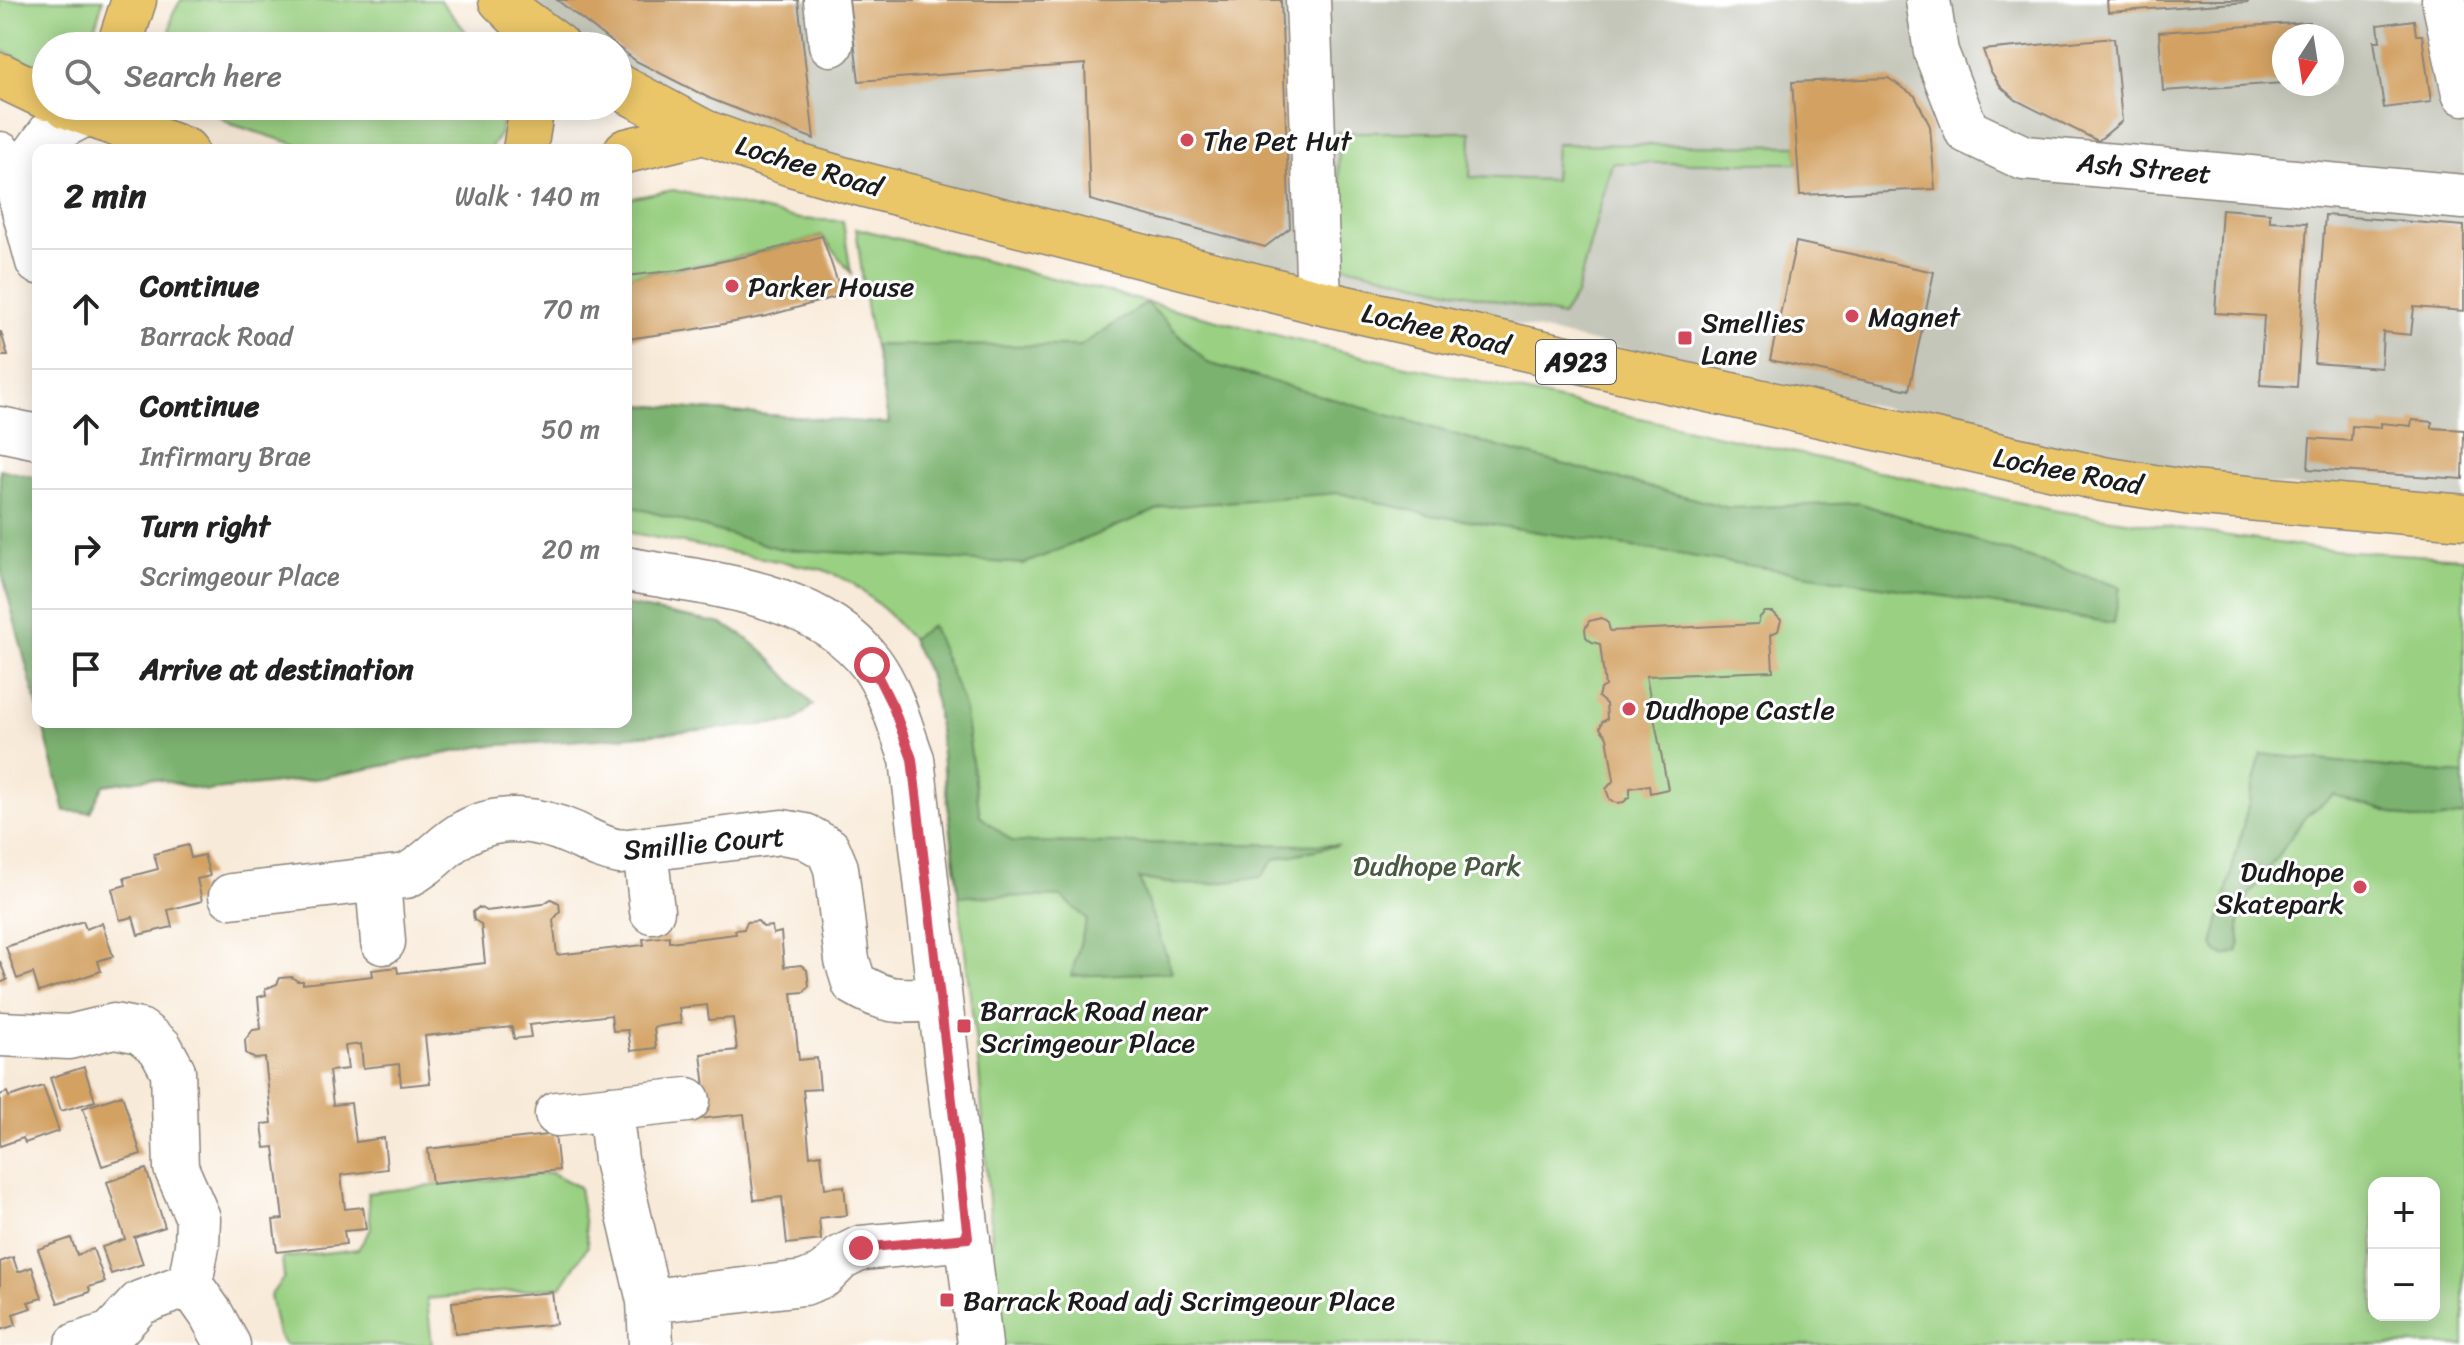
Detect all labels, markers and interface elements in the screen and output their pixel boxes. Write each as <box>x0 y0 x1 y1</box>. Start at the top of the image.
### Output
north arrow <box>2272 24 2344 96</box>
search box <box>32 32 632 120</box>
text: Search here <box>124 49 282 103</box>
icon: search <box>60 54 104 98</box>
place label: The Pet Hut <box>1203 116 1353 165</box>
street label: Lochee Road <box>730 120 891 212</box>
marker: The Pet Hut <box>1178 131 1196 149</box>
street label: Ash Street <box>2074 138 2213 198</box>
text: 2 min <box>64 166 146 226</box>
text: Walk · 140 m <box>455 173 600 219</box>
text: Continue <box>140 259 259 313</box>
place label: Parker House <box>748 262 915 311</box>
marker: Parker House <box>723 277 741 295</box>
text: 70 m <box>542 286 600 332</box>
icon: ahead <box>64 287 108 331</box>
street label: Lochee Road <box>1357 288 1517 370</box>
place label: Magnet <box>1868 292 1962 341</box>
place label: Smellies Lane <box>1701 298 1805 379</box>
marker: Magnet <box>1843 307 1861 325</box>
text: Barrack Road <box>140 313 293 359</box>
marker: Smellies Lane <box>1676 329 1694 347</box>
road number: A923 <box>1536 340 1616 384</box>
text: Continue <box>140 379 259 433</box>
text: 50 m <box>541 406 600 452</box>
icon: ahead <box>64 407 108 451</box>
text: Infirmary Brae <box>140 433 311 479</box>
street label: Lochee Road <box>1989 433 2149 510</box>
text: Turn right <box>140 499 270 553</box>
text: 20 m <box>542 526 600 572</box>
icon: right <box>64 527 108 571</box>
text: Scrimgeour Place <box>140 553 340 599</box>
text: Arrive at destination <box>140 642 414 696</box>
icon: arrive <box>64 647 108 691</box>
route start <box>854 647 890 683</box>
place label: Dudhope Castle <box>1645 685 1835 734</box>
marker: Dudhope Castle <box>1620 700 1638 718</box>
street label: Smillie Court <box>621 812 787 874</box>
park label: Dudhope Park <box>1353 841 1521 890</box>
place label: Dudhope Skatepark <box>2216 847 2344 928</box>
marker: Dudhope Skatepark <box>2351 878 2369 896</box>
place label: Barrack Road near Scrimgeour Place <box>980 986 1208 1067</box>
marker: Barrack Road near Scrimgeour Place <box>955 1017 973 1035</box>
map controls <box>2368 1177 2440 1321</box>
button: + <box>2368 1177 2440 1249</box>
route end <box>843 1230 879 1266</box>
button: − <box>2368 1249 2440 1321</box>
place label: Barrack Road adj Scrimgeour Place <box>963 1276 1395 1325</box>
marker: Barrack Road adj Scrimgeour Place <box>938 1291 956 1309</box>

